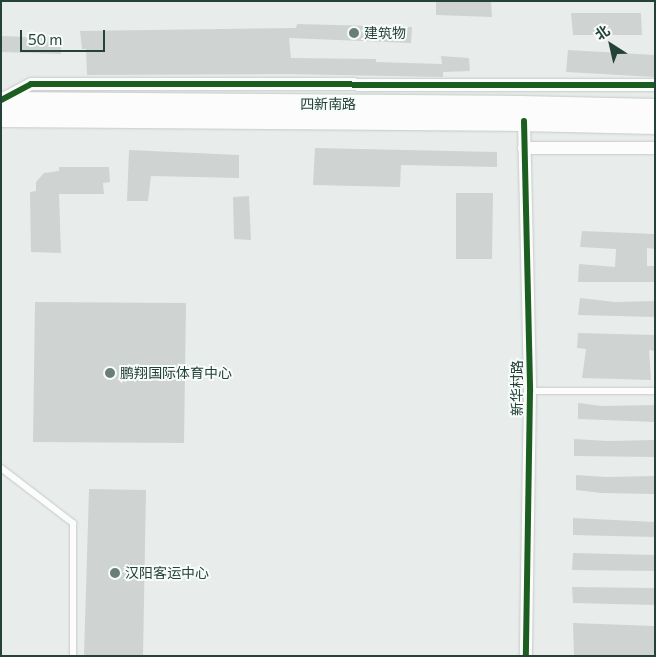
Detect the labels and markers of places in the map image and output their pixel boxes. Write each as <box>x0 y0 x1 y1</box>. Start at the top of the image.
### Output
place label: 建筑物 <box>364 25 406 41</box>
marker: 建筑物 <box>348 27 360 39</box>
place label: 鹏翔国际体育中心 <box>120 365 232 381</box>
marker: 鹏翔国际体育中心 <box>104 367 116 379</box>
place label: 汉阳客运中心 <box>125 565 209 581</box>
marker: 汉阳客运中心 <box>109 567 121 579</box>

